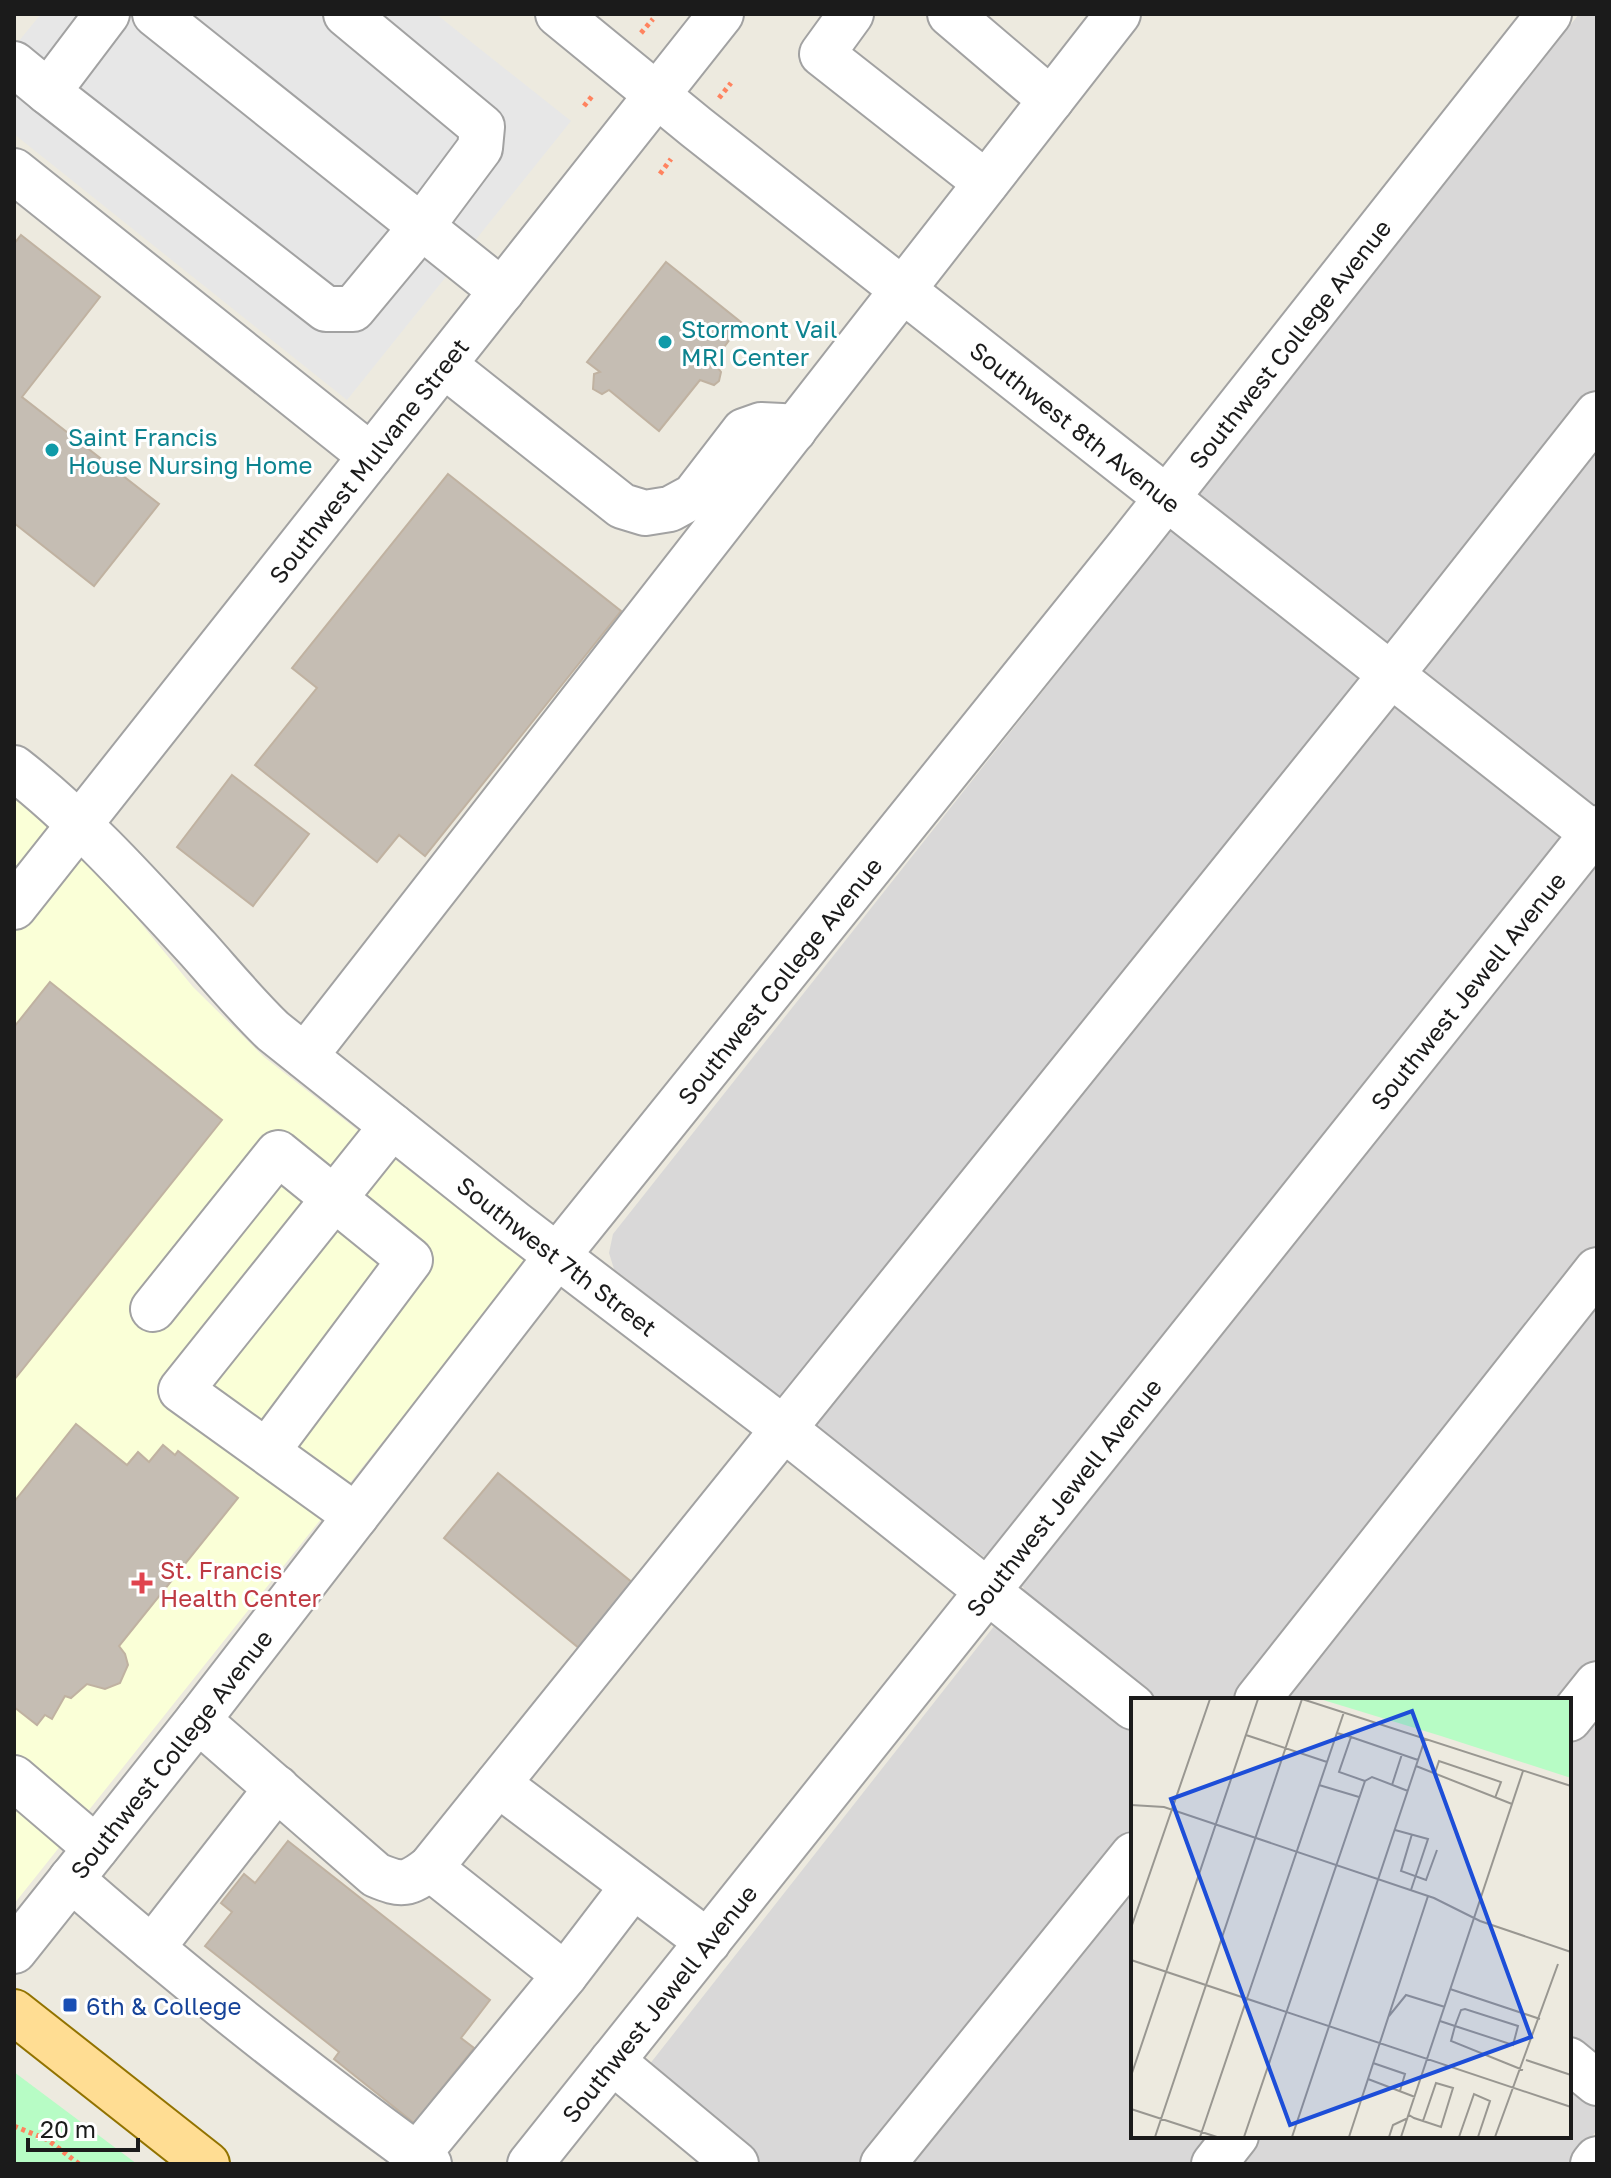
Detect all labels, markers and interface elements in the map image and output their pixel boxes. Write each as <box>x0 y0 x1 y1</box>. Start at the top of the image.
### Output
street label: Southwest College Avenue <box>1182 213 1396 474</box>
place label: Stormont Vail MRI Center <box>681 314 837 371</box>
street label: Southwest Mulvane Street <box>262 332 474 588</box>
marker: Stormont Vail MRI Center <box>656 333 674 351</box>
street label: Southwest 8th Avenue <box>965 335 1187 518</box>
place label: Saint Francis House Nursing Home <box>68 422 312 479</box>
marker: Saint Francis House Nursing Home <box>43 441 61 459</box>
street label: Southwest College Avenue <box>671 851 887 1110</box>
street label: Southwest Jewell Avenue <box>1364 866 1571 1115</box>
street label: Southwest 7th Street <box>452 1169 663 1342</box>
street label: Southwest Jewell Avenue <box>959 1372 1167 1621</box>
place label: St. Francis Health Center <box>160 1555 321 1612</box>
marker: St. Francis Health Center <box>131 1572 153 1594</box>
street label: Southwest College Avenue <box>63 1623 278 1884</box>
inset map <box>1131 1698 1571 2138</box>
street label: Southwest Jewell Avenue <box>555 1878 762 2128</box>
place label: 6th & College <box>86 1991 241 2020</box>
marker: 6th & College <box>61 1996 79 2014</box>
scale bar <box>28 2102 138 2152</box>
text: 20 m <box>40 2114 96 2143</box>

